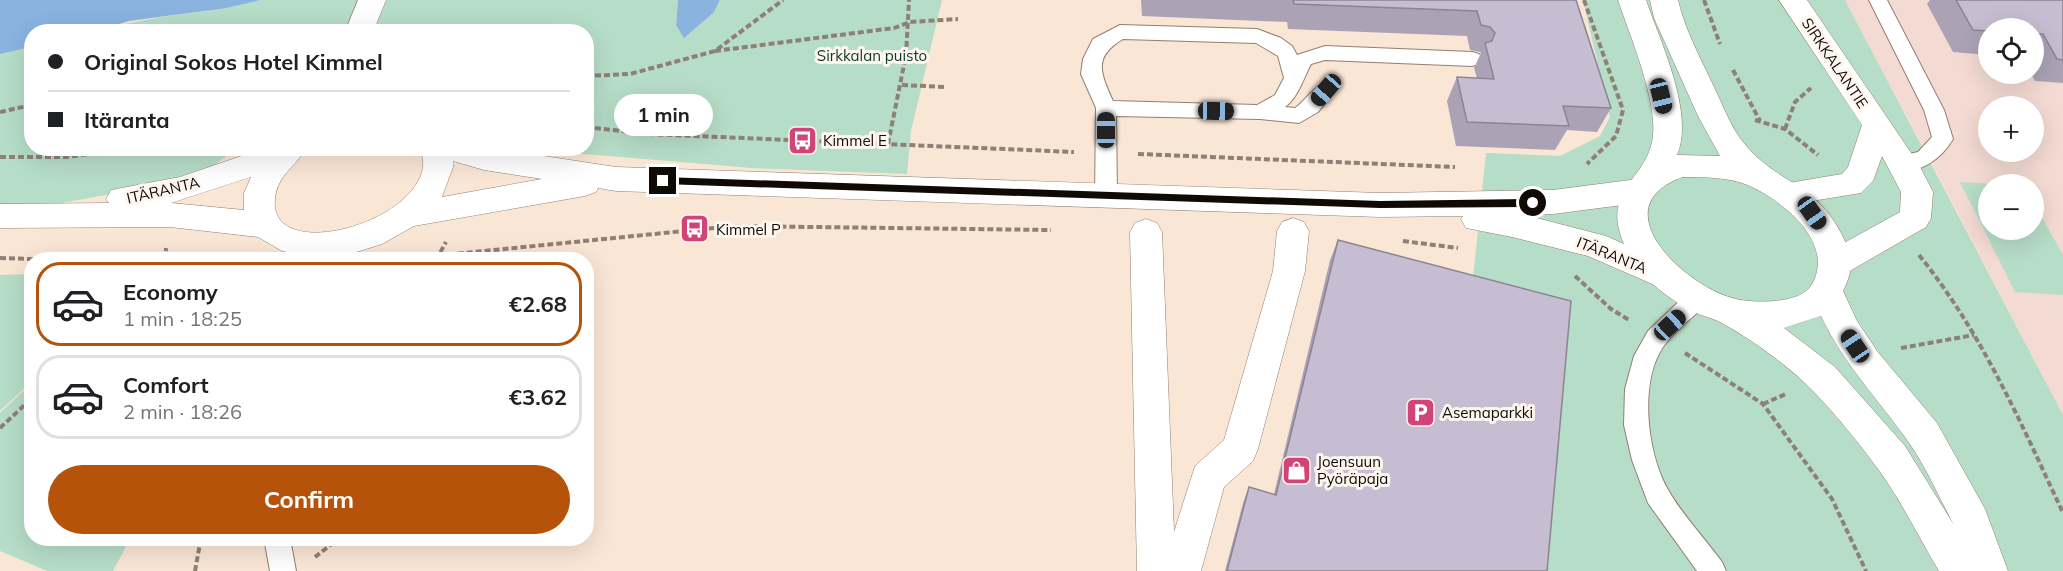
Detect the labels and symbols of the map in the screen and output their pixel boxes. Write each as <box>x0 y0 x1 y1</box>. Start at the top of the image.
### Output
street label: SIRKKALANTIE <box>1798 14 1872 112</box>
park label: Sirkkalan puisto <box>817 46 927 65</box>
car <box>1307 71 1345 109</box>
car <box>1648 76 1674 116</box>
callout: 1 min <box>614 94 712 136</box>
car <box>1198 102 1234 120</box>
car <box>1097 112 1115 148</box>
bus stop icon: Kimmel E <box>786 124 818 156</box>
place label: Kimmel E <box>823 131 887 150</box>
route end <box>649 167 676 194</box>
street label: ITÄRANTA <box>125 172 201 208</box>
route start <box>1519 189 1546 216</box>
car <box>1794 193 1830 233</box>
bus stop icon: Kimmel P <box>679 213 711 245</box>
place label: Kimmel P <box>716 220 781 239</box>
street label: ITÄRANTA <box>1574 232 1650 278</box>
car <box>1651 306 1689 344</box>
car <box>1837 326 1873 366</box>
parking icon: Asemaparkki <box>1405 396 1437 428</box>
place label: Asemaparkki <box>1442 403 1533 422</box>
place label: Joensuun Pyöräpaja <box>1317 452 1388 488</box>
shop icon: Joensuun Pyöräpaja <box>1280 454 1312 486</box>

